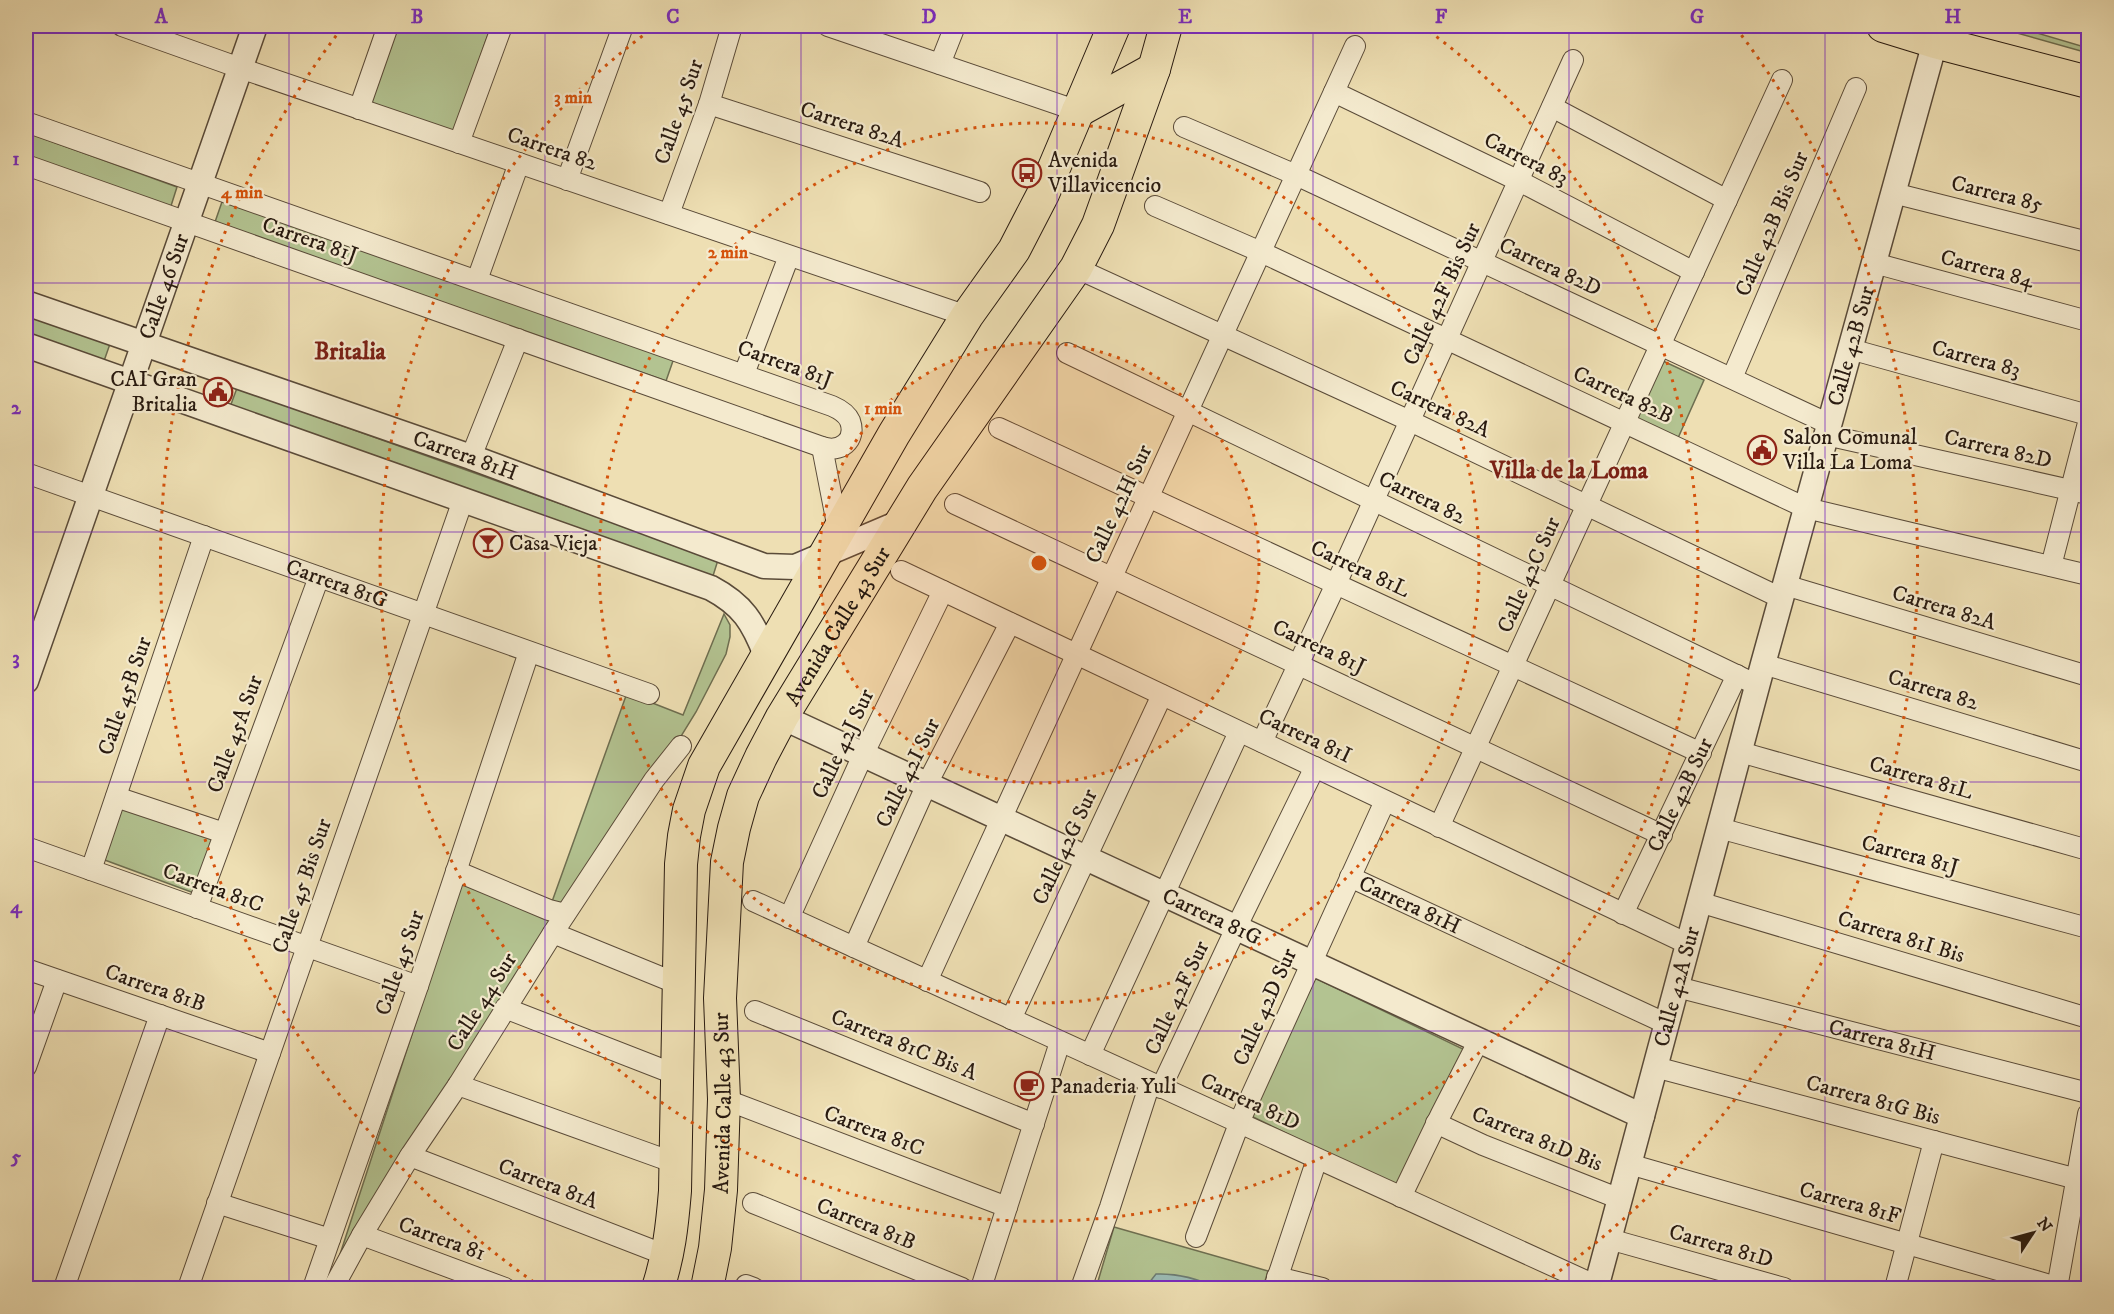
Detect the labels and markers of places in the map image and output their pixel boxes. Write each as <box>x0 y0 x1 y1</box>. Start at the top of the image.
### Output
place label: Avenida Villavicencio <box>1047 147 1161 199</box>
bus stop icon: Avenida Villavicencio <box>1011 157 1043 189</box>
place label: CAI Gran Britalia <box>110 366 198 418</box>
public building icon: CAI Gran Britalia <box>202 376 234 408</box>
place label: Salon Comunal Villa La Loma <box>1782 424 1918 476</box>
public building icon: Salon Comunal Villa La Loma <box>1746 434 1778 466</box>
bar icon: Casa Vieja <box>472 527 504 559</box>
place label: Casa Vieja <box>509 530 598 557</box>
centre of rings <box>1029 553 1049 573</box>
cafe icon: Panaderia Yuli <box>1013 1070 1045 1102</box>
place label: Panaderia Yuli <box>1050 1073 1176 1100</box>

